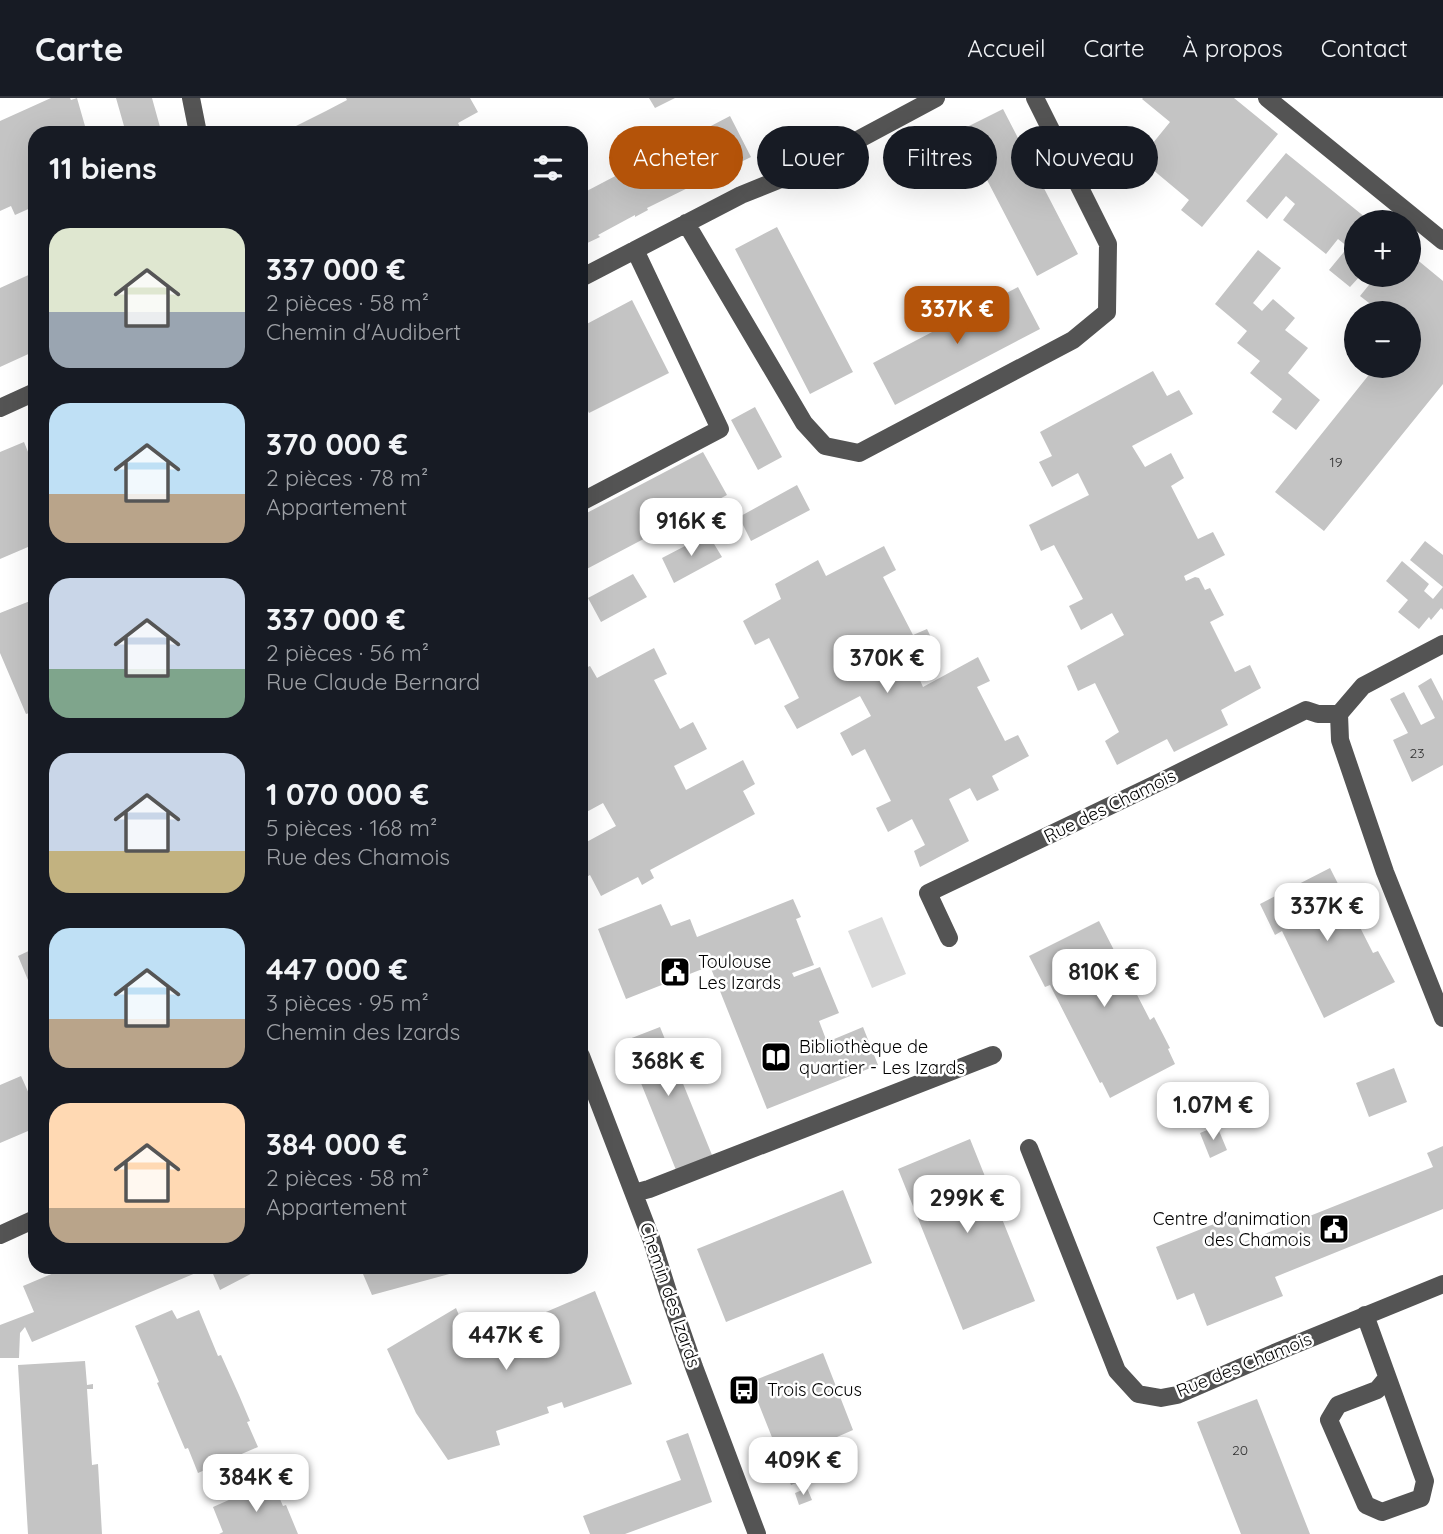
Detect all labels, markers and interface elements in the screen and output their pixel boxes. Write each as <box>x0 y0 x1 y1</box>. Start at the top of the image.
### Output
text: Carte <box>35 28 124 69</box>
text: Accueil <box>967 33 1046 63</box>
text: Carte <box>1084 33 1145 63</box>
text: À propos <box>1183 33 1283 63</box>
text: Contact <box>1321 33 1408 63</box>
chip: Acheter <box>609 126 743 189</box>
chip: Louer <box>757 126 869 189</box>
chip: Filtres <box>883 126 997 189</box>
chip: Nouveau <box>1011 126 1158 189</box>
text: 11 biens <box>49 149 157 187</box>
icon: filters <box>529 149 567 187</box>
map controls <box>1344 210 1421 378</box>
button: + <box>1344 210 1421 287</box>
text: 337 000 € <box>266 250 406 288</box>
icon: home <box>105 256 189 340</box>
pin: 337K € <box>900 286 1014 346</box>
text: 2 pièces · 58 m² <box>266 288 429 317</box>
text: 337K € <box>920 294 994 323</box>
button: − <box>1344 301 1421 378</box>
text: Chemin d'Audibert <box>266 317 461 346</box>
text: 370 000 € <box>266 425 408 463</box>
icon: home <box>105 431 189 515</box>
house number: 19 <box>1330 453 1343 471</box>
text: 2 pièces · 78 m² <box>266 463 428 492</box>
text: Appartement <box>266 492 407 521</box>
pin: 916K € <box>634 498 748 558</box>
text: 916K € <box>656 506 726 535</box>
text: 337 000 € <box>266 600 406 638</box>
icon: home <box>105 606 189 690</box>
pin: 370K € <box>830 636 944 695</box>
text: 2 pièces · 56 m² <box>266 638 429 667</box>
text: 370K € <box>849 643 925 672</box>
text: Rue Claude Bernard <box>266 667 480 696</box>
house number: 23 <box>1409 744 1425 762</box>
street label: Rue des Chamois <box>1040 764 1180 847</box>
text: 1 070 000 € <box>266 775 429 813</box>
icon: home <box>105 781 189 865</box>
text: 5 pièces · 168 m² <box>266 813 437 842</box>
text: Rue des Chamois <box>266 842 450 871</box>
pin: 337K € <box>1270 884 1384 943</box>
text: 337K € <box>1290 891 1364 920</box>
text: 447 000 € <box>266 950 408 988</box>
place label: Toulouse Les Izards <box>698 950 781 994</box>
pin: 810K € <box>1047 950 1161 1009</box>
public building icon: Toulouse Les Izards <box>658 955 692 989</box>
icon: home <box>105 956 189 1040</box>
text: 810K € <box>1068 957 1140 986</box>
text: 3 pièces · 95 m² <box>266 988 429 1017</box>
text: Chemin des Izards <box>266 1017 460 1046</box>
place label: Bibliothèque de quartier - Les Izards <box>799 1035 965 1079</box>
pin: 368K € <box>611 1038 725 1098</box>
library icon: Bibliothèque de quartier - Les Izards <box>759 1040 793 1074</box>
text: 368K € <box>631 1046 705 1075</box>
pin: 1.07M € <box>1148 1082 1278 1142</box>
text: 1.07M € <box>1173 1090 1253 1119</box>
text: 384 000 € <box>266 1125 407 1163</box>
icon: home <box>105 1131 189 1215</box>
text: 2 pièces · 58 m² <box>266 1163 429 1192</box>
pin: 299K € <box>910 1176 1024 1235</box>
text: 299K € <box>929 1183 1005 1212</box>
text: Appartement <box>266 1192 407 1221</box>
place label: Centre d'animation des Chamois <box>1153 1207 1311 1251</box>
public building icon: Centre d'animation des Chamois <box>1317 1212 1351 1246</box>
street label: Chemin des Izards <box>635 1219 706 1370</box>
pin: 447K € <box>449 1312 563 1372</box>
text: 447K € <box>469 1320 543 1349</box>
street label: Rue des Chamois <box>1173 1327 1315 1402</box>
bus stop icon: Trois Cocus <box>727 1373 761 1407</box>
place label: Trois Cocus <box>767 1378 862 1401</box>
pin: 409K € <box>746 1438 860 1497</box>
house number: 20 <box>1232 1441 1248 1459</box>
text: 409K € <box>765 1445 841 1474</box>
pin: 384K € <box>199 1454 313 1514</box>
text: 384K € <box>219 1462 293 1491</box>

